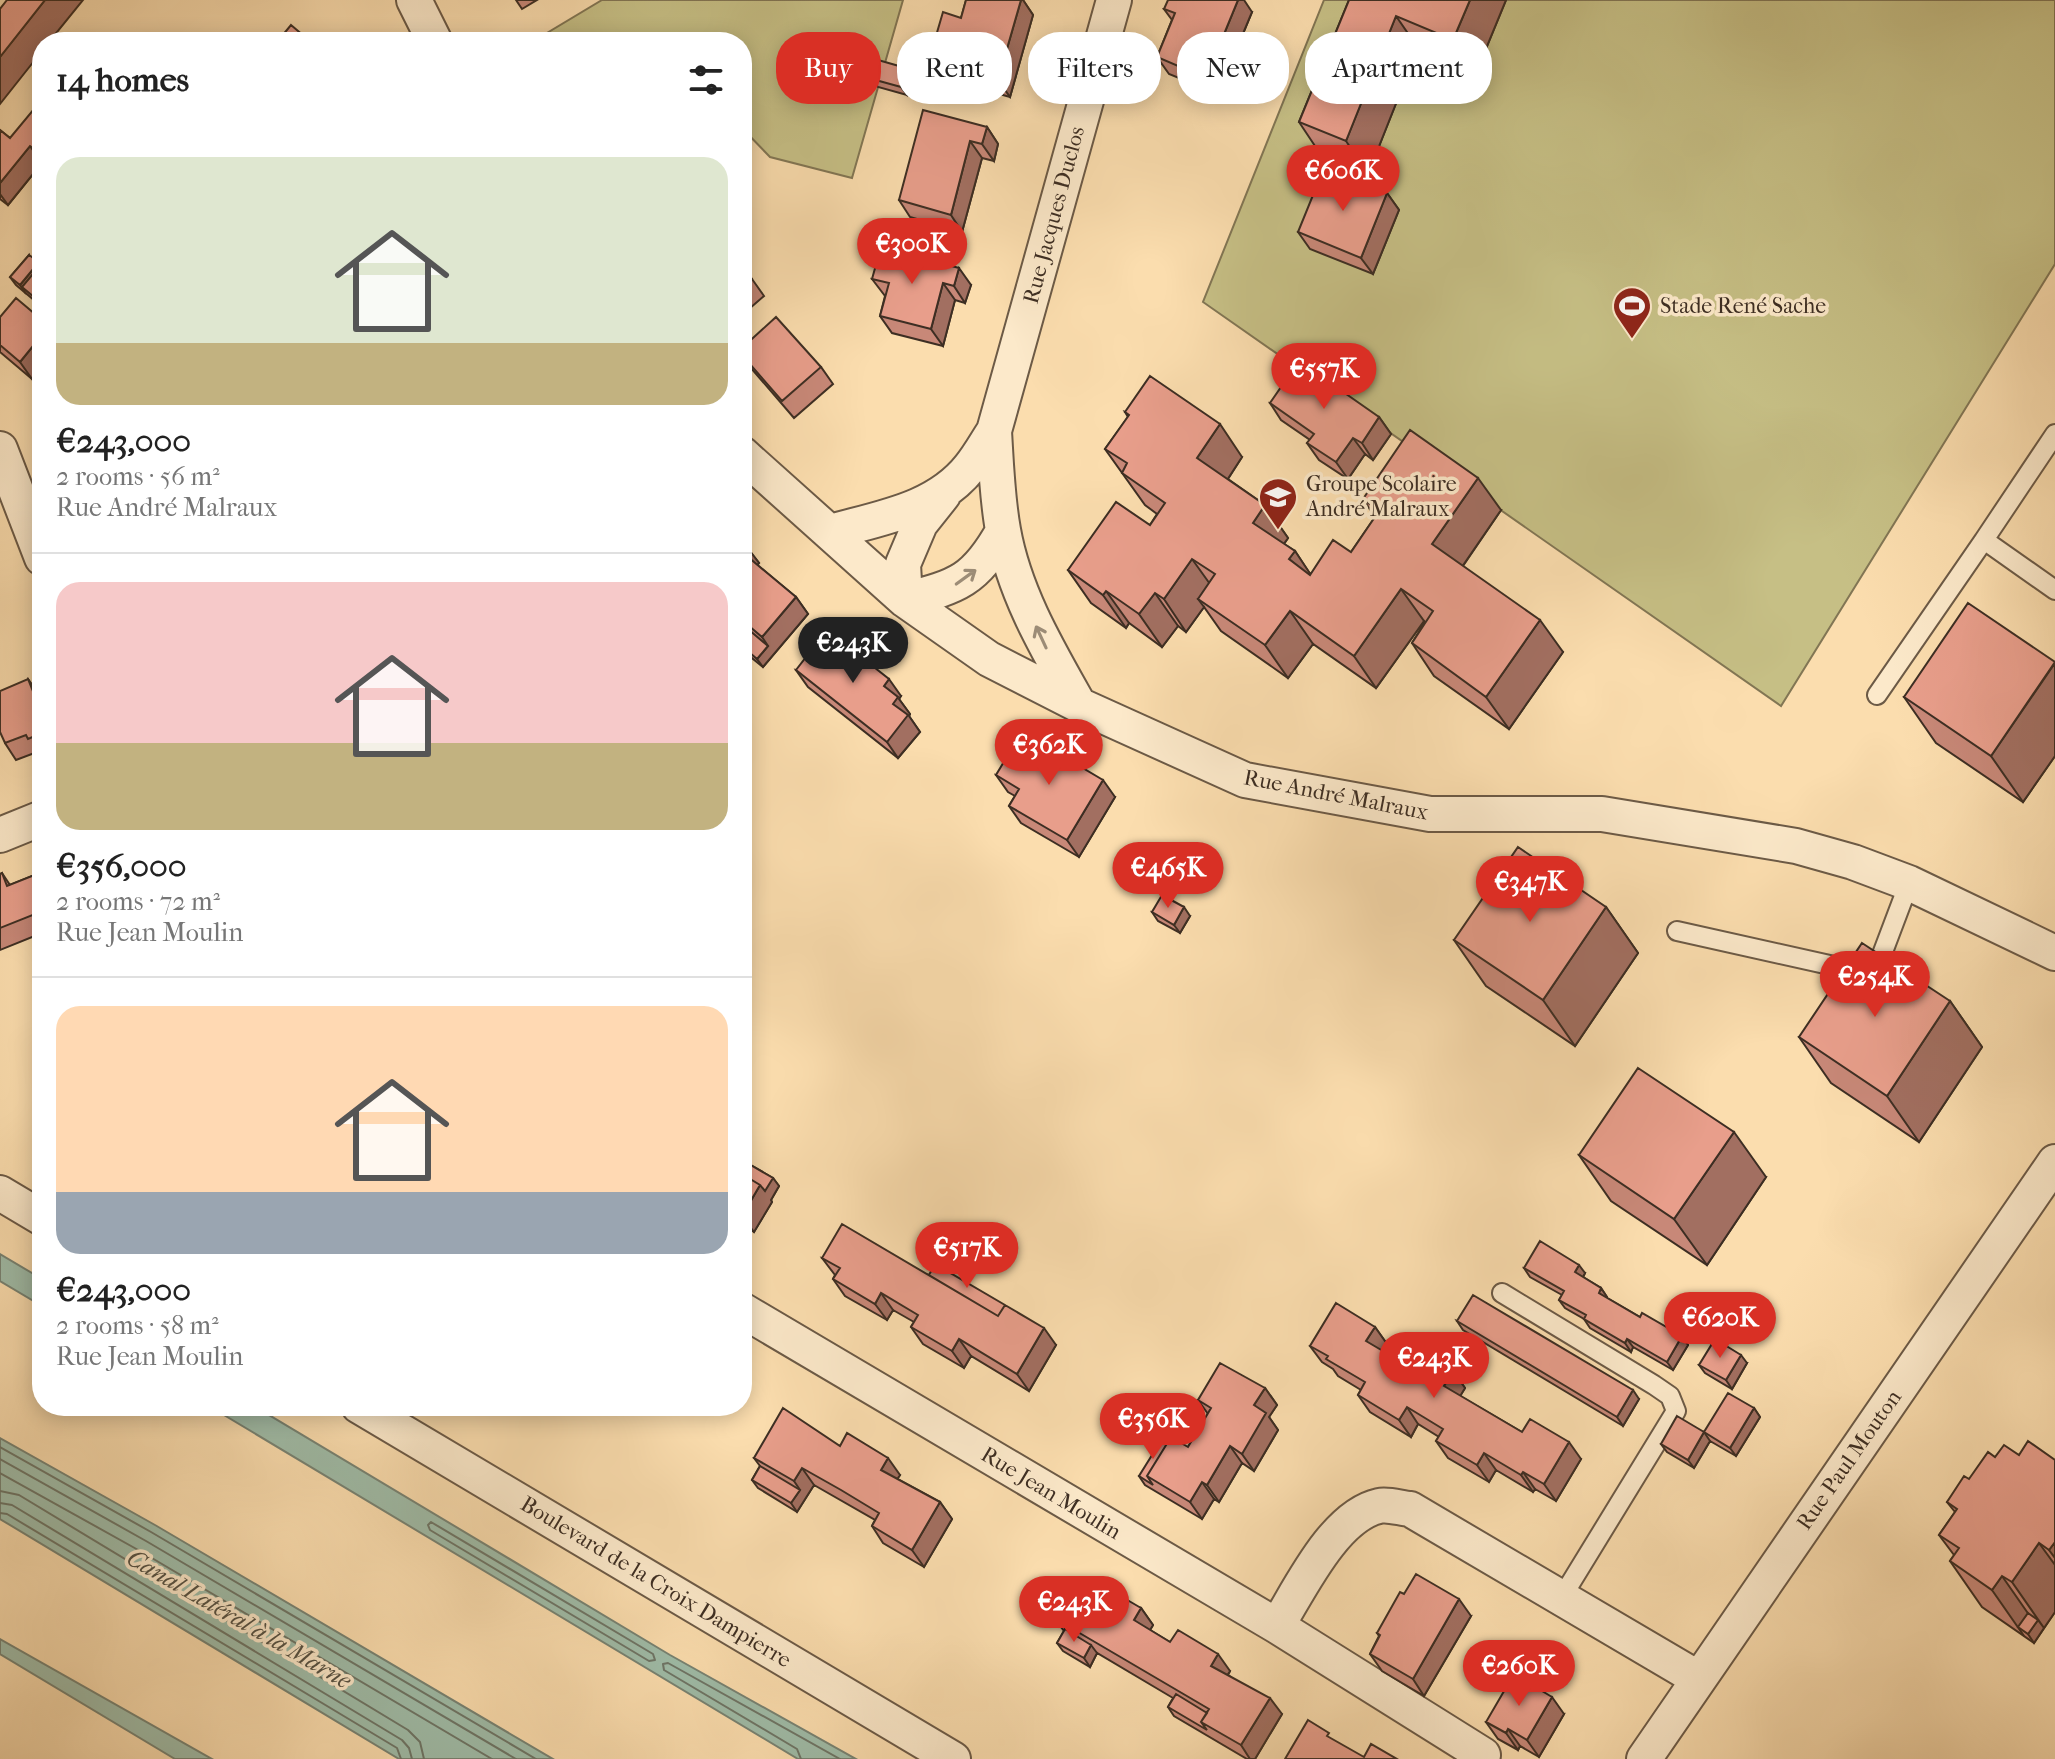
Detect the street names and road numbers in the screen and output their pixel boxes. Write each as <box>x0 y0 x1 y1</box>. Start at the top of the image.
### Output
street label: Rue Jacques Duclos <box>1018 123 1090 307</box>
street label: Rue André Malraux <box>1242 764 1431 826</box>
street label: Rue Paul Mouton <box>1791 1385 1907 1535</box>
street label: Rue Jean Moulin <box>976 1441 1126 1545</box>
street label: Boulevard de la Croix Dampierre <box>516 1491 796 1673</box>

